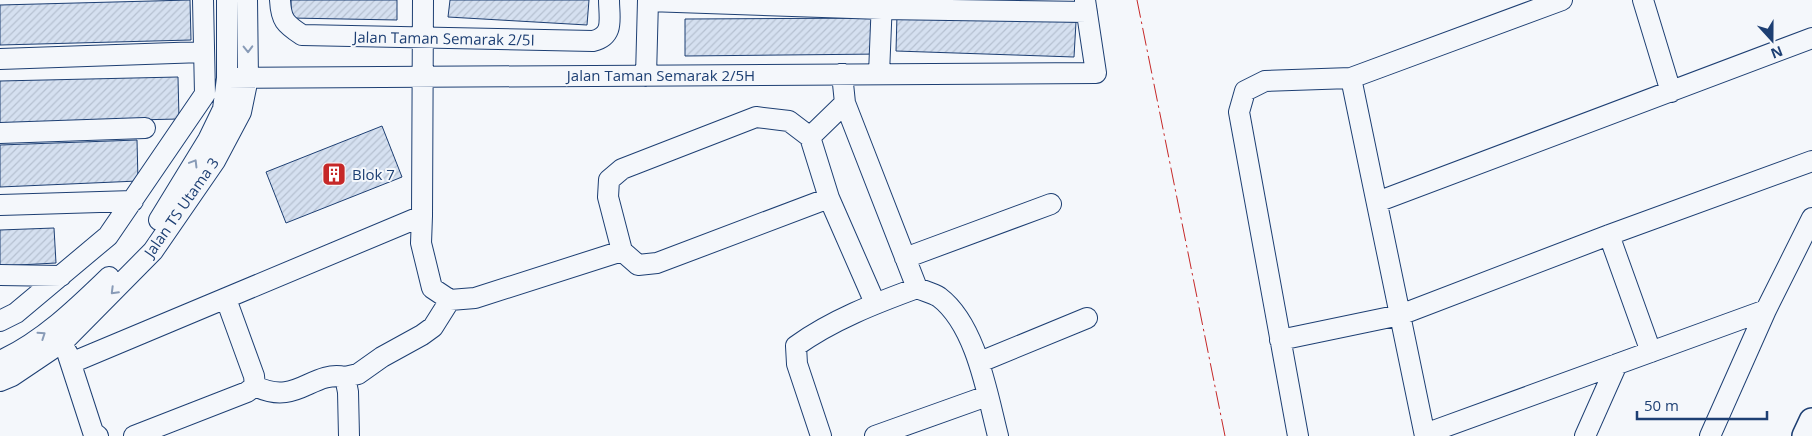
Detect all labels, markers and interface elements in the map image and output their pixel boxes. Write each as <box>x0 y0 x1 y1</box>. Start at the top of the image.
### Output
north arrow <box>1747 15 1797 65</box>
street label: Jalan Taman Semarak 2/5I <box>351 26 535 50</box>
text: N <box>1768 42 1786 64</box>
one-way arrow <box>243 45 253 53</box>
street label: Jalan Taman Semarak 2/5H <box>565 65 755 85</box>
street label: Jalan TS Utama 3 <box>138 153 223 262</box>
one-way arrow <box>187 159 197 168</box>
building icon: Blok 7 <box>321 161 347 187</box>
place label: Blok 7 <box>352 164 395 184</box>
one-way arrow <box>110 285 119 294</box>
one-way arrow <box>36 332 45 341</box>
scale bar <box>1637 388 1767 420</box>
text: 50 m <box>1644 395 1679 415</box>

